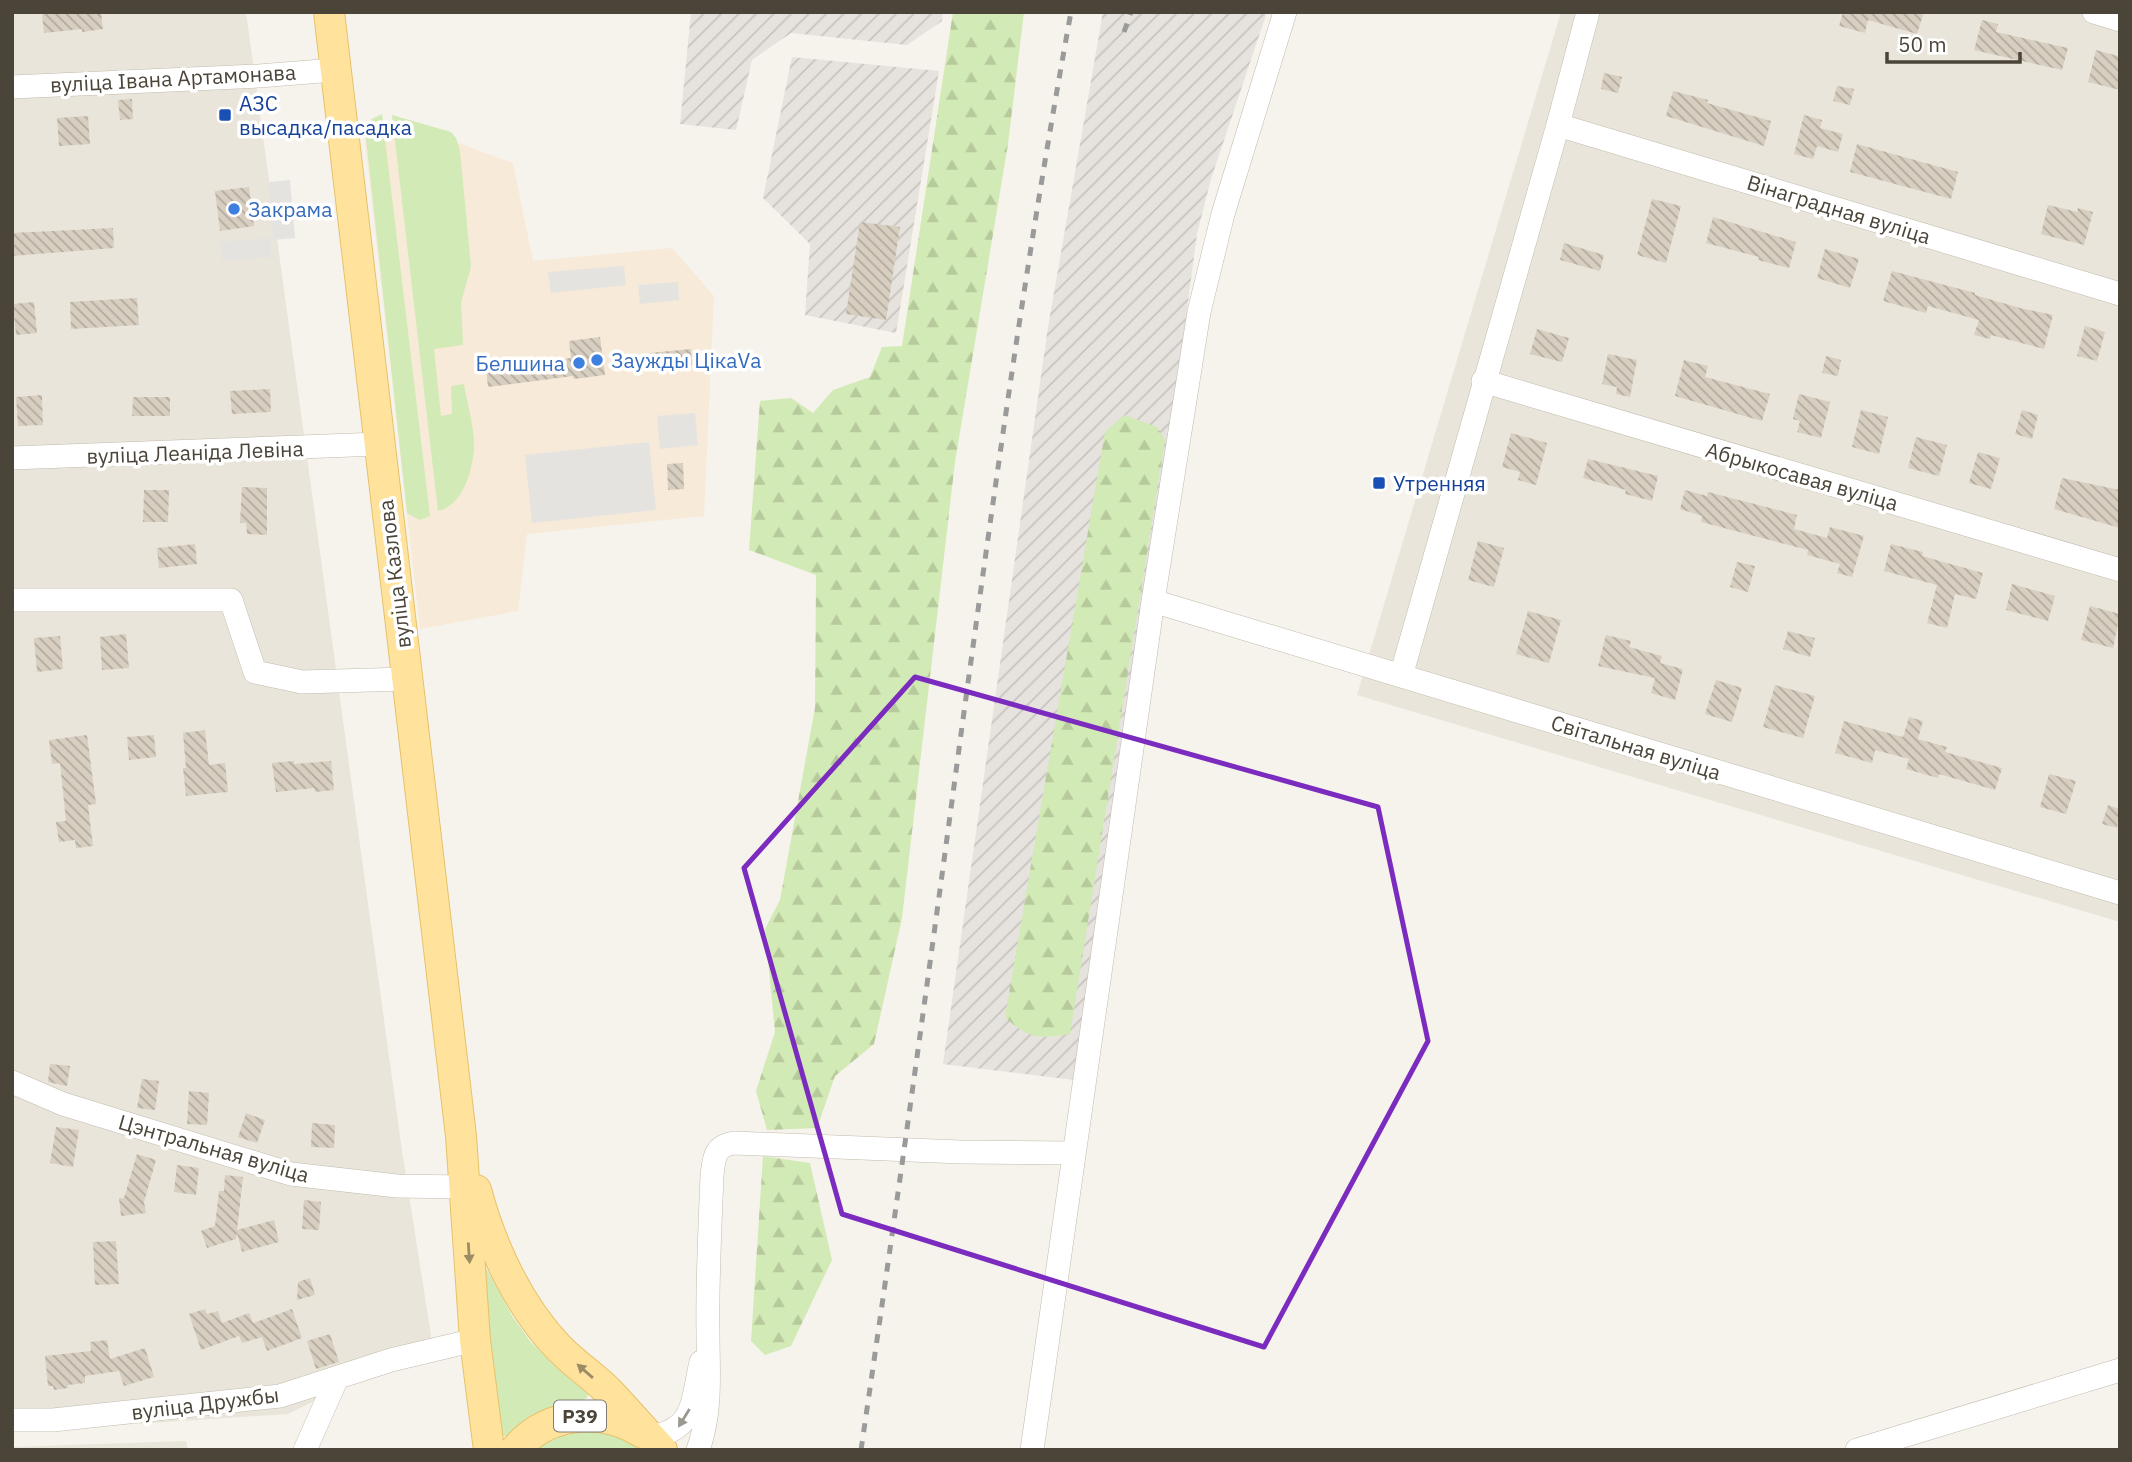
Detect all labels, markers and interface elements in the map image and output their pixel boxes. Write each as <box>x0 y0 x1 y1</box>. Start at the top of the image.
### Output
scale bar <box>1887 21 2020 65</box>
text: 50 m <box>1898 30 1947 58</box>
street label: вуліца Івана Артамонава <box>49 58 297 98</box>
place label: АЗС высадка/пасадка <box>239 89 412 141</box>
marker: АЗС высадка/пасадка <box>217 107 233 123</box>
street label: Вінаградная вуліца <box>1744 168 1934 250</box>
place label: Закрама <box>248 195 332 223</box>
marker: Закрама <box>226 201 242 217</box>
place label: Заужды ЦікаVа <box>611 346 761 374</box>
place label: Белшина <box>476 349 565 377</box>
marker: Заужды ЦікаVа <box>589 352 605 368</box>
marker: Белшина <box>571 355 587 371</box>
street label: вуліца Леаніда Левіна <box>86 434 304 470</box>
street label: Абрыкосавая вуліца <box>1702 435 1902 517</box>
place label: Утренняя <box>1393 469 1486 497</box>
marker: Утренняя <box>1371 475 1387 491</box>
street label: вуліца Казлова <box>371 498 417 650</box>
street label: Світальная вуліца <box>1548 708 1724 786</box>
street label: Цэнтральная вуліца <box>115 1107 313 1189</box>
one-way arrow <box>463 1242 474 1264</box>
one-way arrow <box>577 1364 594 1379</box>
street label: вуліца Дружбы <box>130 1380 280 1426</box>
road number: Р39 <box>554 1400 606 1432</box>
one-way arrow <box>678 1408 691 1428</box>

